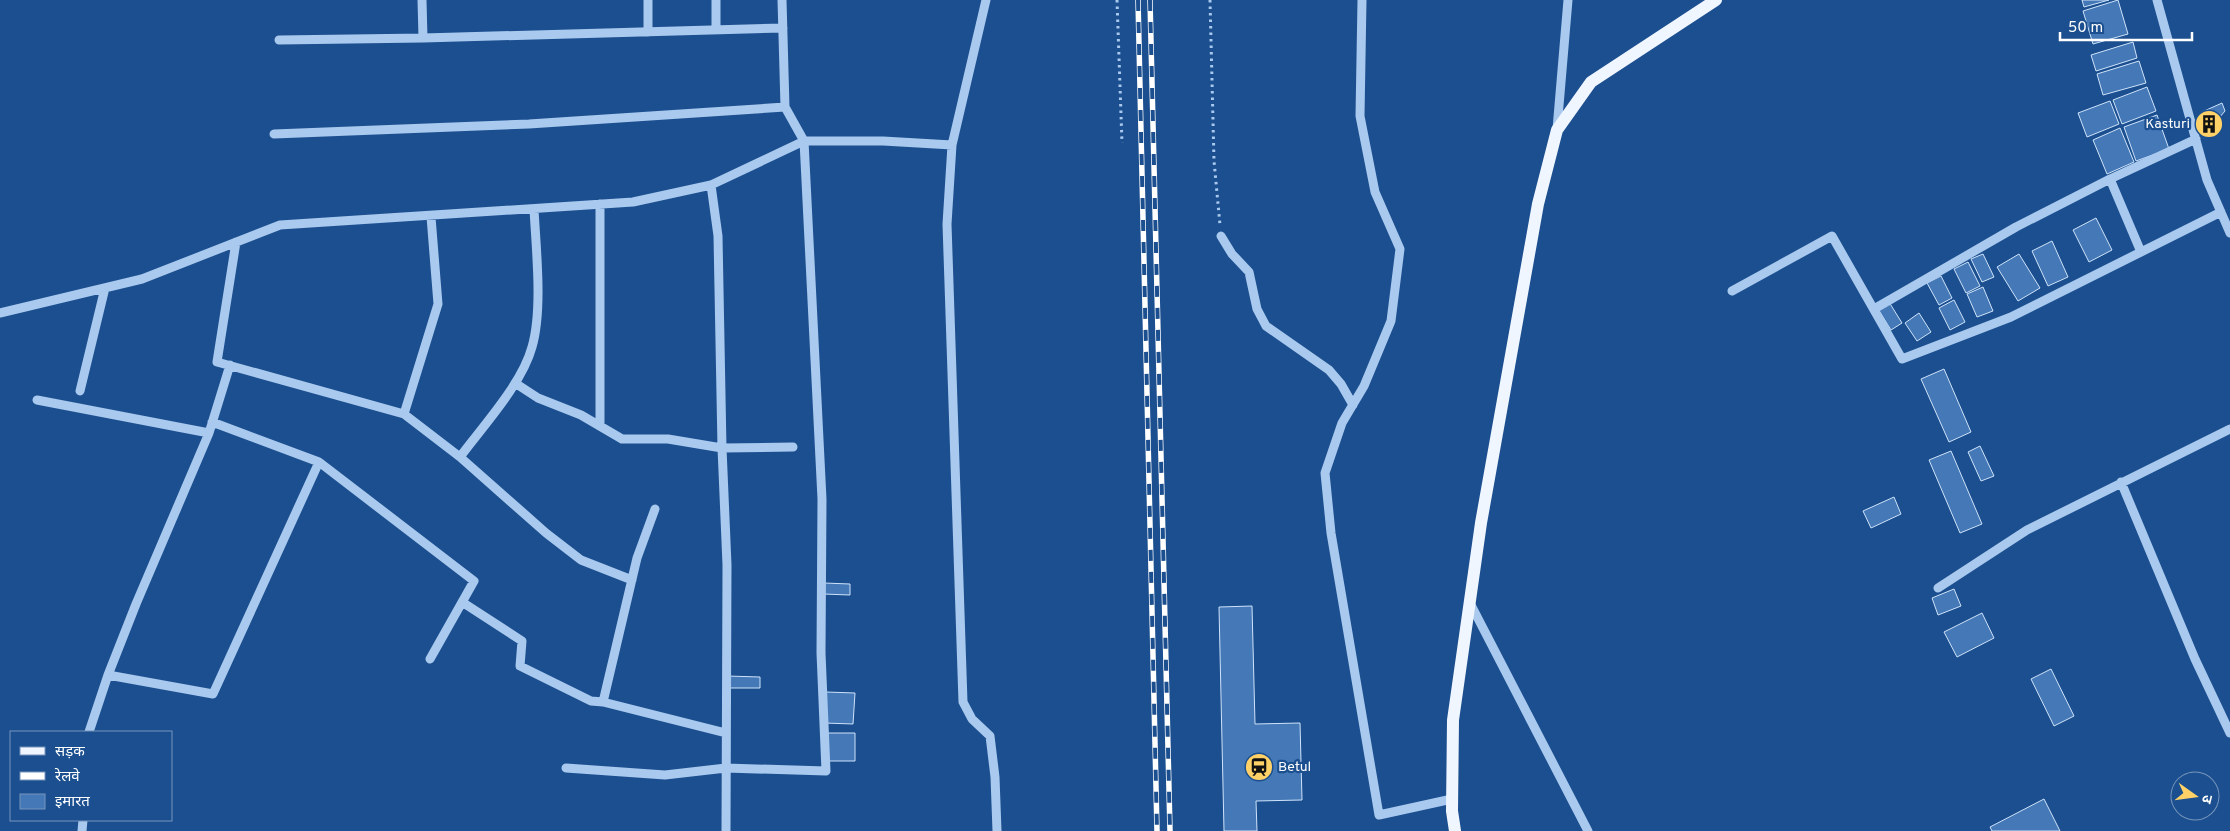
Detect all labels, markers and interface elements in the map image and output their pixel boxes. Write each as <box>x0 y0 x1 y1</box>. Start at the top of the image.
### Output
scale bar <box>2060 10 2192 42</box>
text: 50 m <box>2068 19 2103 38</box>
building icon: Kasturi <box>2194 109 2224 139</box>
place label: Kasturi <box>2145 116 2190 133</box>
legend <box>10 731 172 821</box>
text: सड़क <box>55 743 85 762</box>
station icon: Betul <box>1244 752 1274 782</box>
place label: Betul <box>1278 759 1311 776</box>
text: रेलवे <box>54 767 80 787</box>
north arrow <box>2170 771 2220 821</box>
text: इमारत <box>55 793 90 812</box>
text: उ <box>2197 793 2215 806</box>

